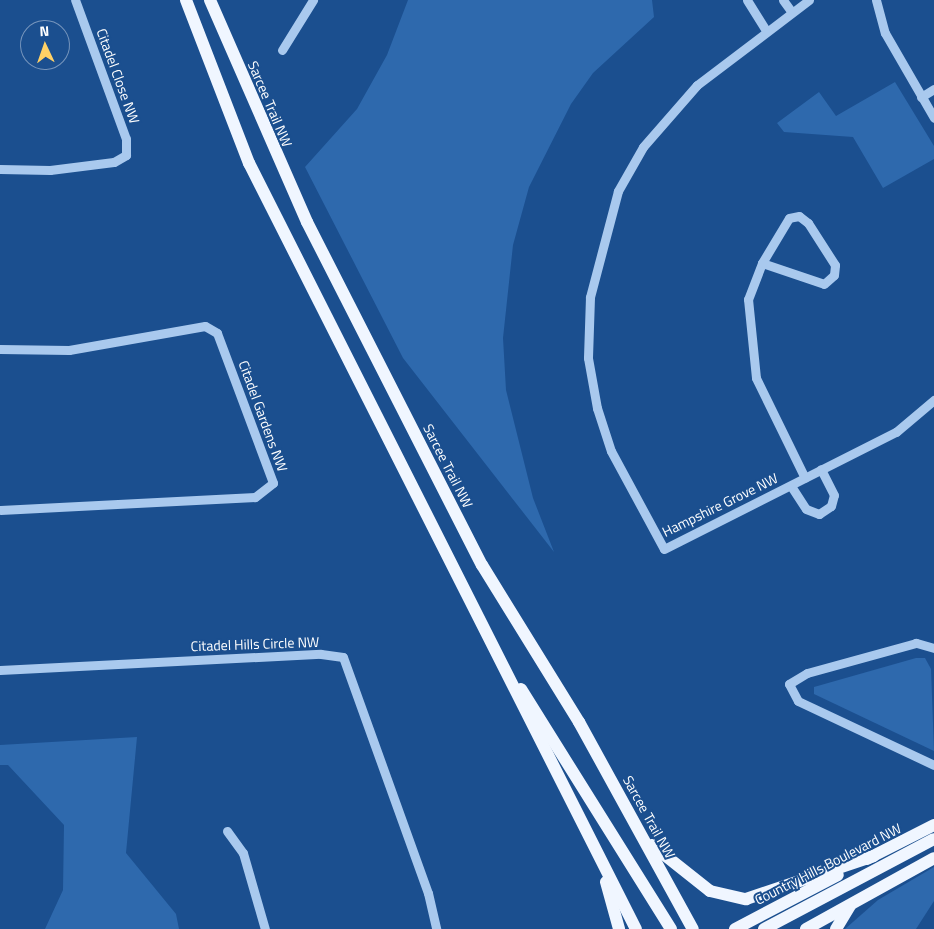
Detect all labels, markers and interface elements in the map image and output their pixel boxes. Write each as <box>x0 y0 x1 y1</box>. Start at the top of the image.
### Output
north arrow <box>20 20 70 70</box>
text: N <box>39 20 50 41</box>
street label: Citadel Close NW <box>93 26 143 126</box>
street label: Sarcee Trail NW <box>244 58 296 150</box>
street label: Citadel Gardens NW <box>235 358 291 474</box>
street label: Sarcee Trail NW <box>420 421 476 511</box>
street label: Hampshire Grove NW <box>659 470 781 540</box>
street label: Citadel Hills Circle NW <box>190 633 320 655</box>
street label: Sarcee Trail NW <box>619 773 679 861</box>
street label: Country Hills Boulevard NW <box>752 820 904 908</box>

